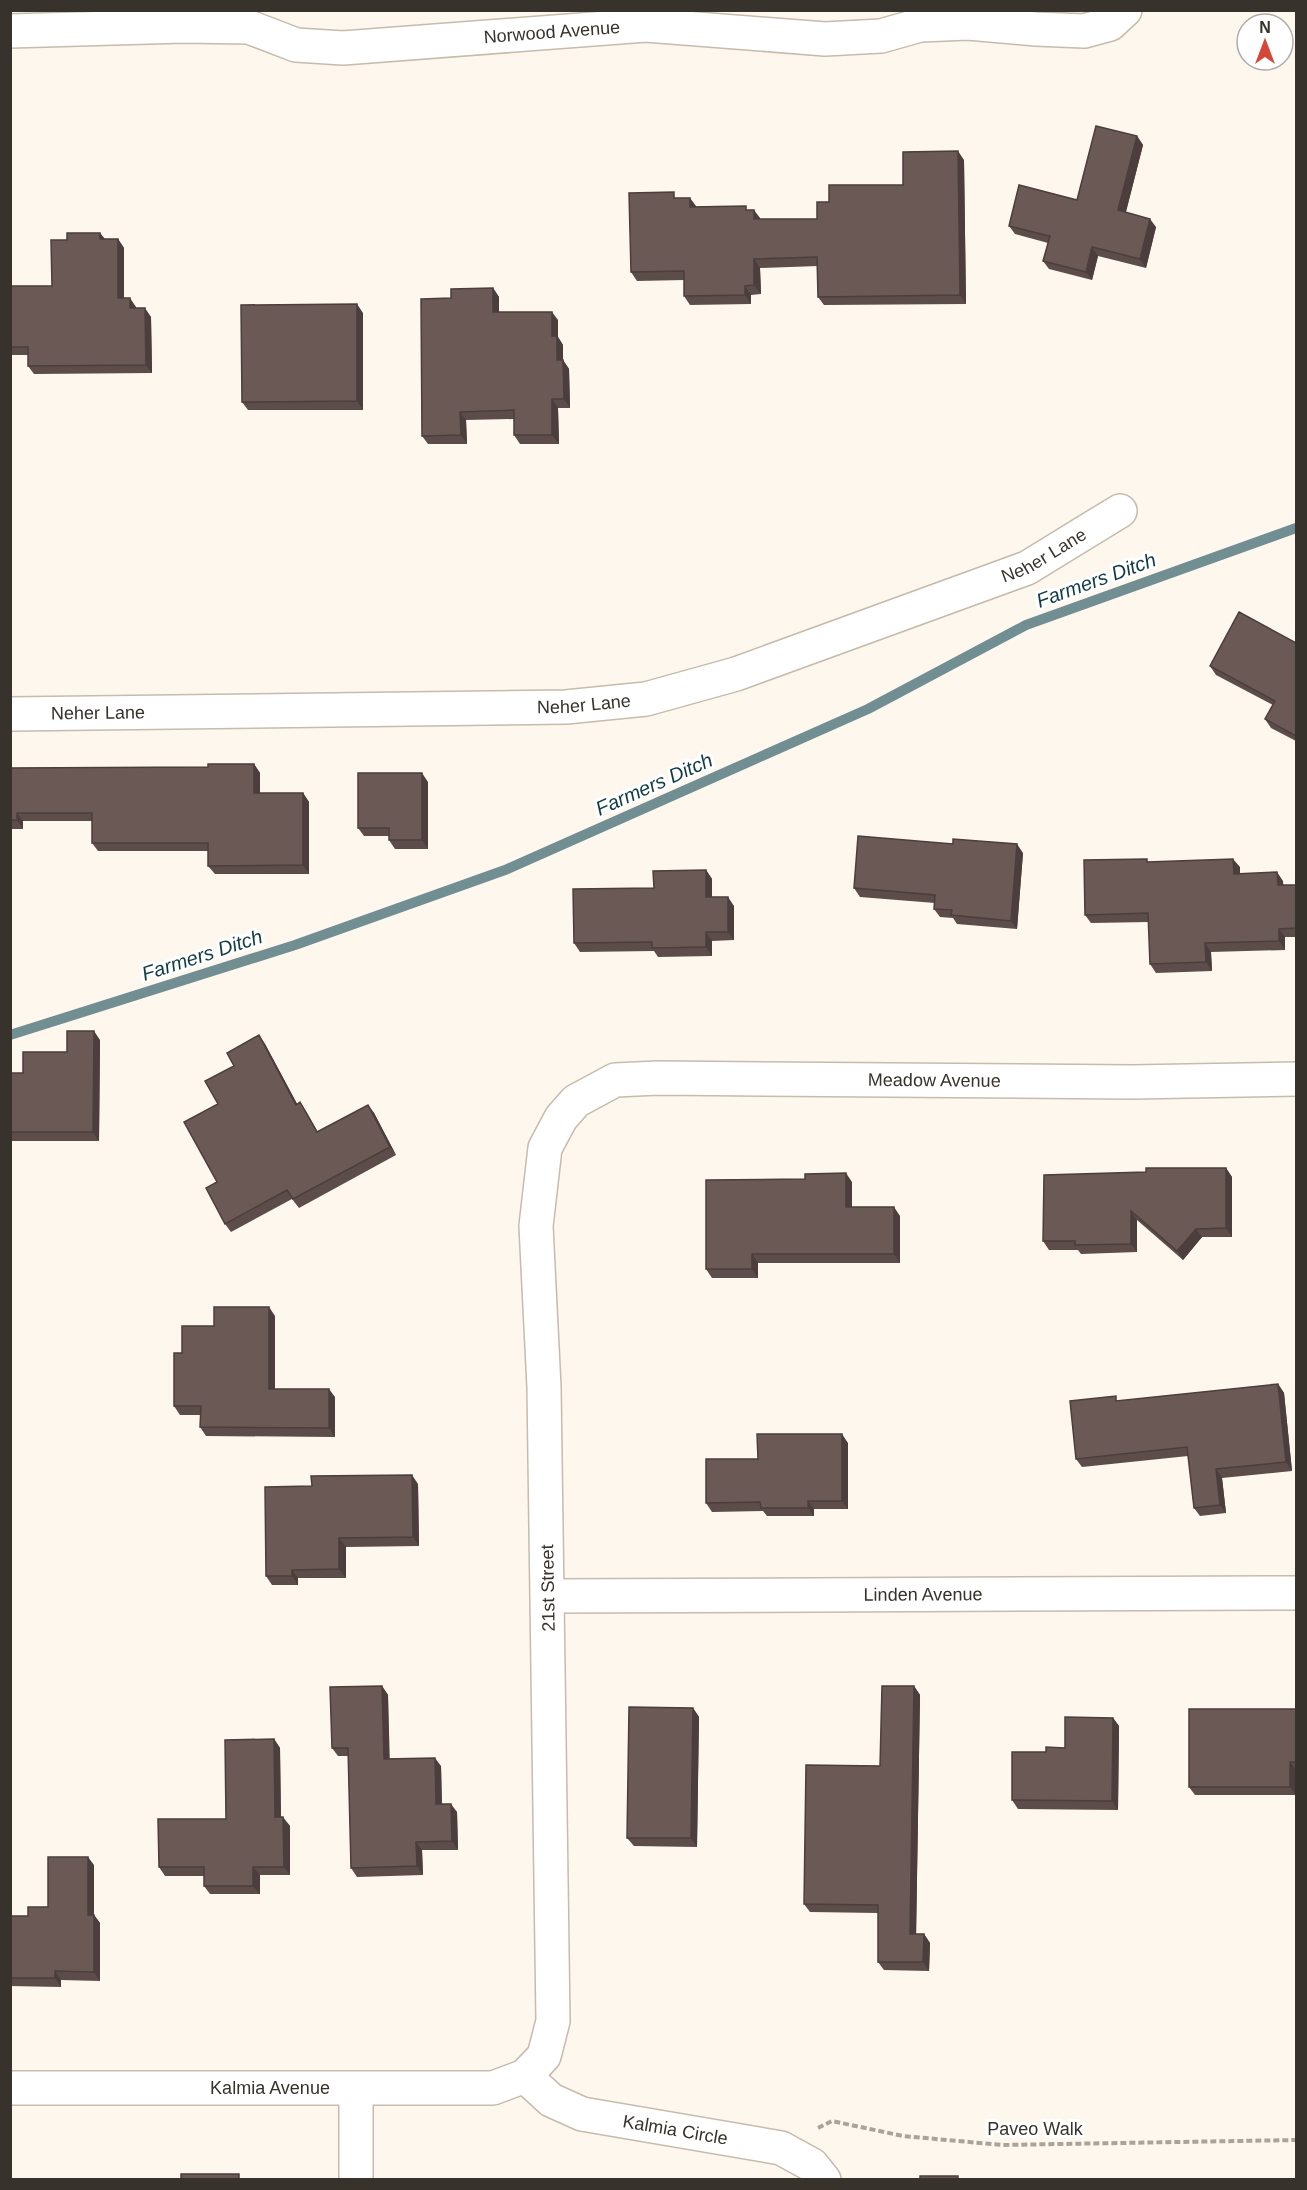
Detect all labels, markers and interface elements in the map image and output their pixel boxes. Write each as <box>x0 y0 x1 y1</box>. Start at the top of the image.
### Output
north arrow <box>1235 12 1295 72</box>
street label: Norwood Avenue <box>483 17 621 47</box>
text: N <box>1259 19 1271 36</box>
street label: Neher Lane <box>999 524 1090 587</box>
water label: Farmers Ditch <box>1033 548 1159 612</box>
street label: Neher Lane <box>537 691 632 717</box>
street label: Neher Lane <box>51 702 145 723</box>
water label: Farmers Ditch <box>592 748 716 820</box>
water label: Farmers Ditch <box>139 925 265 985</box>
street label: Meadow Avenue <box>868 1070 1001 1091</box>
street label: 21st Street <box>537 1544 559 1632</box>
street label: Linden Avenue <box>864 1584 982 1605</box>
street label: Kalmia Avenue <box>210 2078 330 2098</box>
street label: Kalmia Circle <box>621 2111 729 2149</box>
street label: Paveo Walk <box>987 2119 1084 2139</box>

